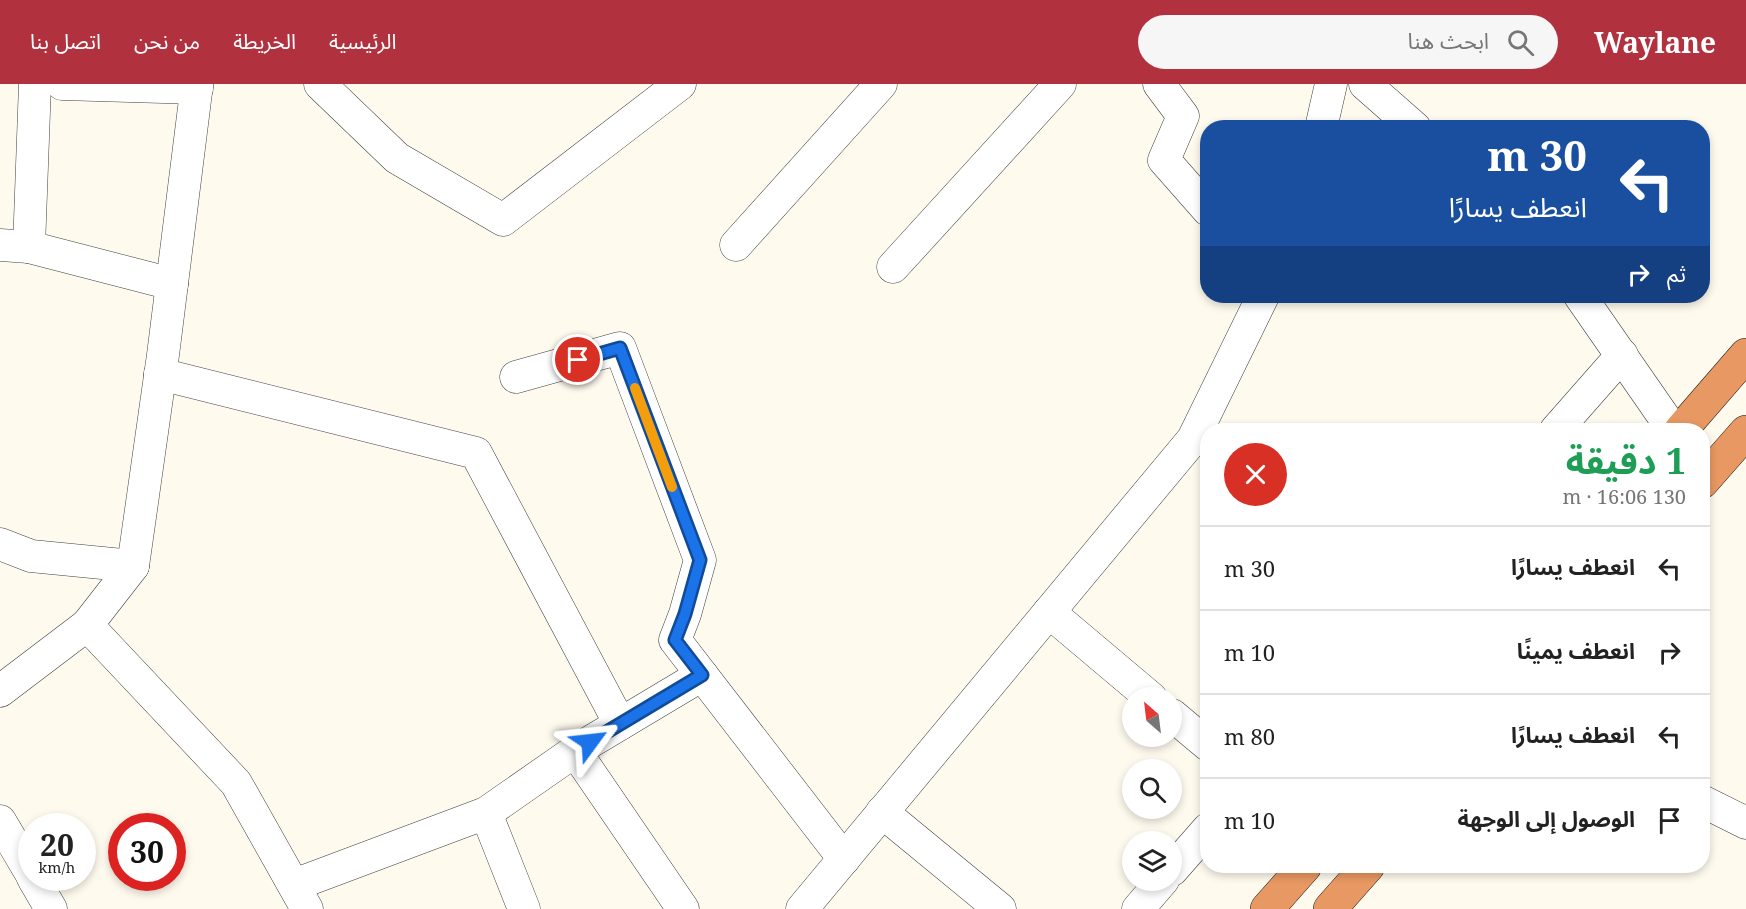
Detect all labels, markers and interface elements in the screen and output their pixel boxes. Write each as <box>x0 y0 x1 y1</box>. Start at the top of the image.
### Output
search box <box>1138 15 1558 69</box>
text: Waylane <box>1594 23 1716 61</box>
text: ابحث هنا <box>1408 25 1489 55</box>
icon: search <box>1504 26 1537 59</box>
text: اتصل بنا <box>30 27 101 55</box>
text: من نحن <box>134 27 200 55</box>
text: الخريطة <box>233 27 296 55</box>
text: الرئيسية <box>329 27 397 55</box>
text: 30 m <box>1487 126 1587 183</box>
icon: left <box>1608 144 1686 222</box>
text: انعطف يسارًا <box>1449 188 1587 225</box>
icon: right <box>1622 258 1655 291</box>
text: ثم <box>1667 258 1686 288</box>
pin <box>552 334 603 385</box>
icon: arrive <box>561 343 594 376</box>
text: 1 دقيقة <box>1566 436 1686 485</box>
button: close <box>1224 443 1287 506</box>
text: 130 m · 16:06 <box>1563 483 1686 510</box>
text: انعطف يسارًا <box>1511 551 1635 581</box>
icon: left <box>1653 552 1686 585</box>
text: 30 m <box>1224 553 1275 583</box>
text: انعطف يمينًا <box>1517 635 1635 665</box>
icon: right <box>1653 636 1686 669</box>
text: 10 m <box>1224 637 1275 667</box>
north arrow <box>1122 687 1182 747</box>
map controls <box>1122 687 1182 891</box>
position arrow <box>558 710 622 774</box>
text: انعطف يسارًا <box>1511 719 1635 749</box>
icon: left <box>1653 720 1686 753</box>
text: 80 m <box>1224 721 1275 751</box>
button: search <box>1122 759 1182 819</box>
text: الوصول إلى الوجهة <box>1457 803 1635 833</box>
icon: arrive <box>1653 804 1686 837</box>
text: 10 m <box>1224 805 1275 835</box>
speed limit sign: 30 <box>108 813 186 891</box>
text: 20 <box>40 824 74 865</box>
button: layers <box>1122 831 1182 891</box>
text: km/h <box>39 857 75 877</box>

